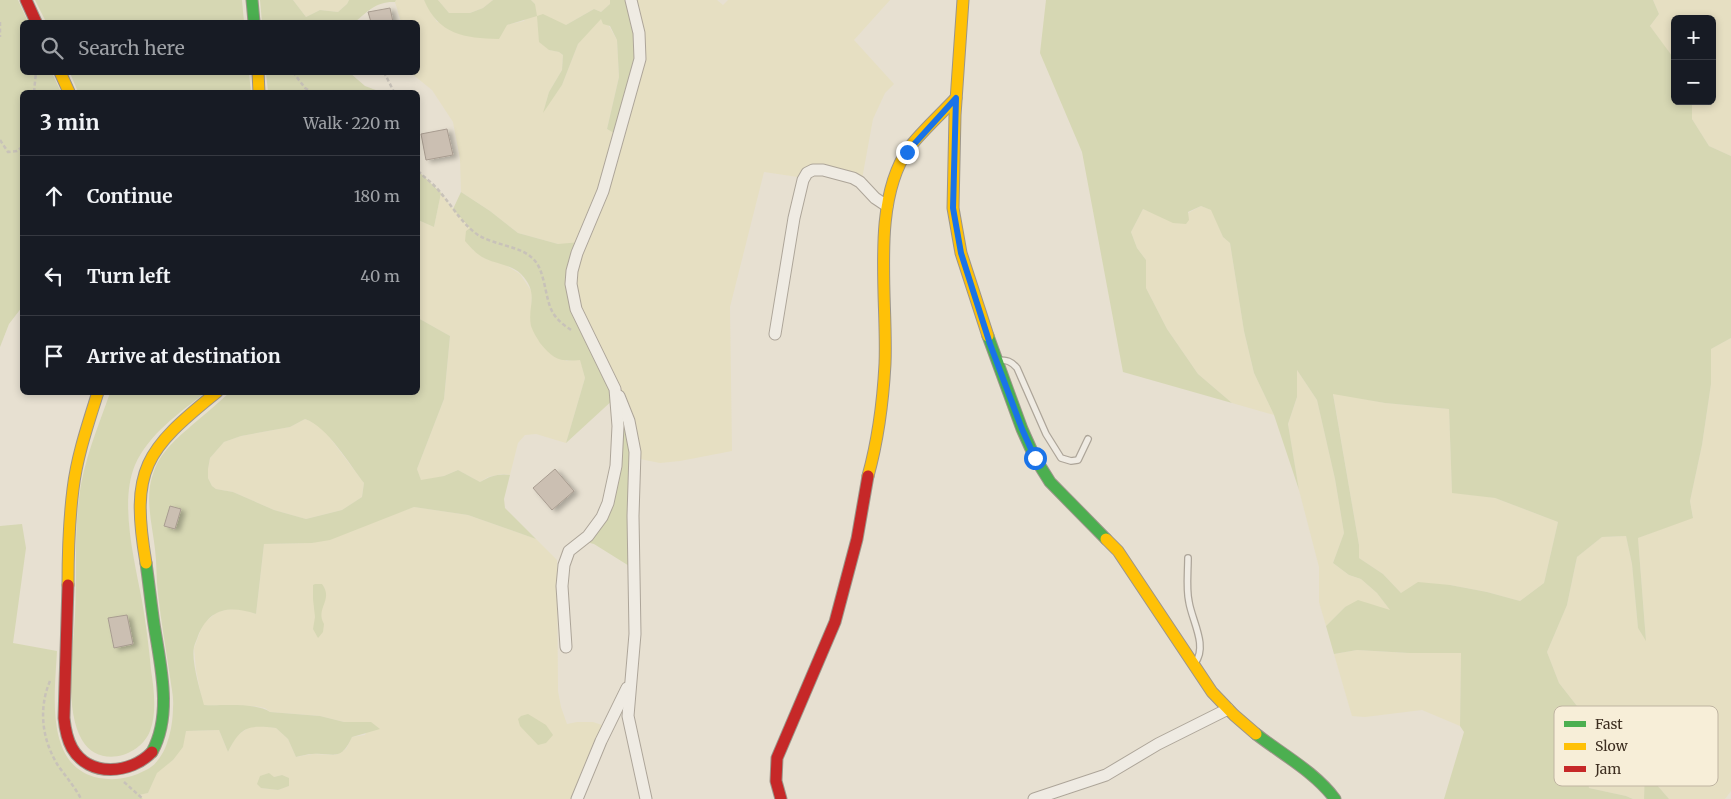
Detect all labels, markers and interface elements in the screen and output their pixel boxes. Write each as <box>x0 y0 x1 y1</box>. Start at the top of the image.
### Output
map controls <box>1671 15 1716 105</box>
button: + <box>1671 15 1716 60</box>
search box <box>20 20 420 75</box>
icon: search <box>38 34 66 62</box>
text: Search here <box>78 36 185 60</box>
button: − <box>1671 60 1716 105</box>
text: 3 min <box>40 109 99 136</box>
text: Walk · 220 m <box>303 113 400 133</box>
route end <box>896 141 919 164</box>
icon: ahead <box>40 182 68 210</box>
text: Continue <box>87 184 173 208</box>
text: 180 m <box>354 186 400 206</box>
icon: left <box>40 262 68 290</box>
text: Turn left <box>87 264 171 288</box>
text: 40 m <box>360 266 400 286</box>
icon: arrive <box>40 342 68 370</box>
text: Arrive at destination <box>87 344 281 368</box>
route start <box>1024 447 1047 470</box>
legend <box>1554 706 1718 786</box>
text: Fast <box>1595 715 1623 733</box>
text: Slow <box>1595 737 1628 755</box>
text: Jam <box>1594 760 1621 778</box>

